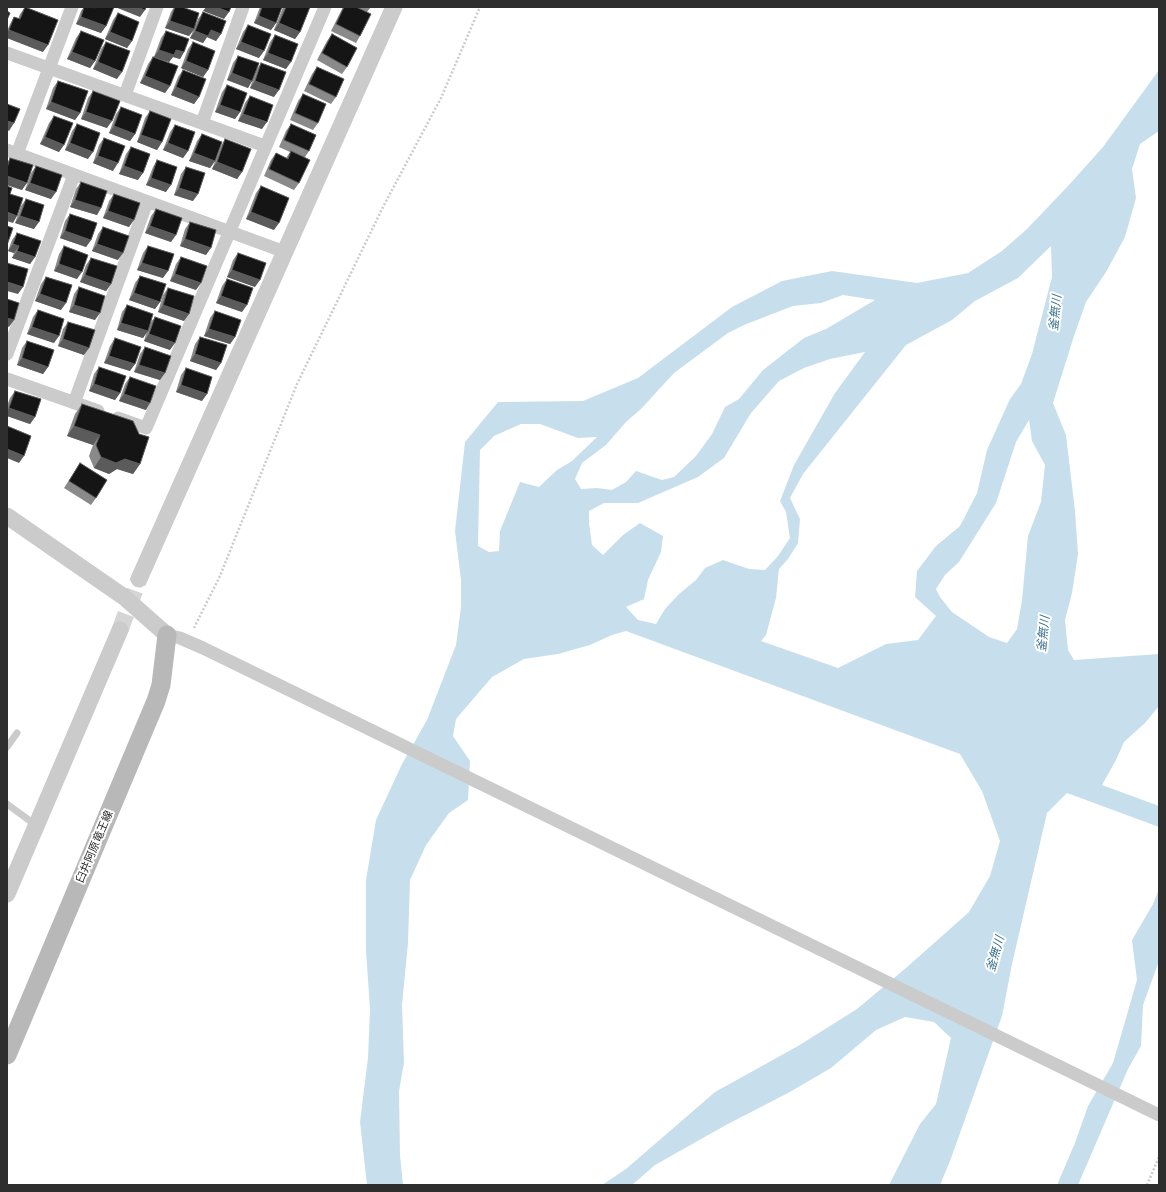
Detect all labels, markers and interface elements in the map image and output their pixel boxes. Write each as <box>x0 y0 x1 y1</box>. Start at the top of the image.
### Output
water label: 釜無川 <box>1047 294 1065 332</box>
water label: 釜無川 <box>1035 615 1053 653</box>
street label: 臼井阿原竜王線 <box>74 809 116 885</box>
water label: 釜無川 <box>984 935 1008 973</box>

